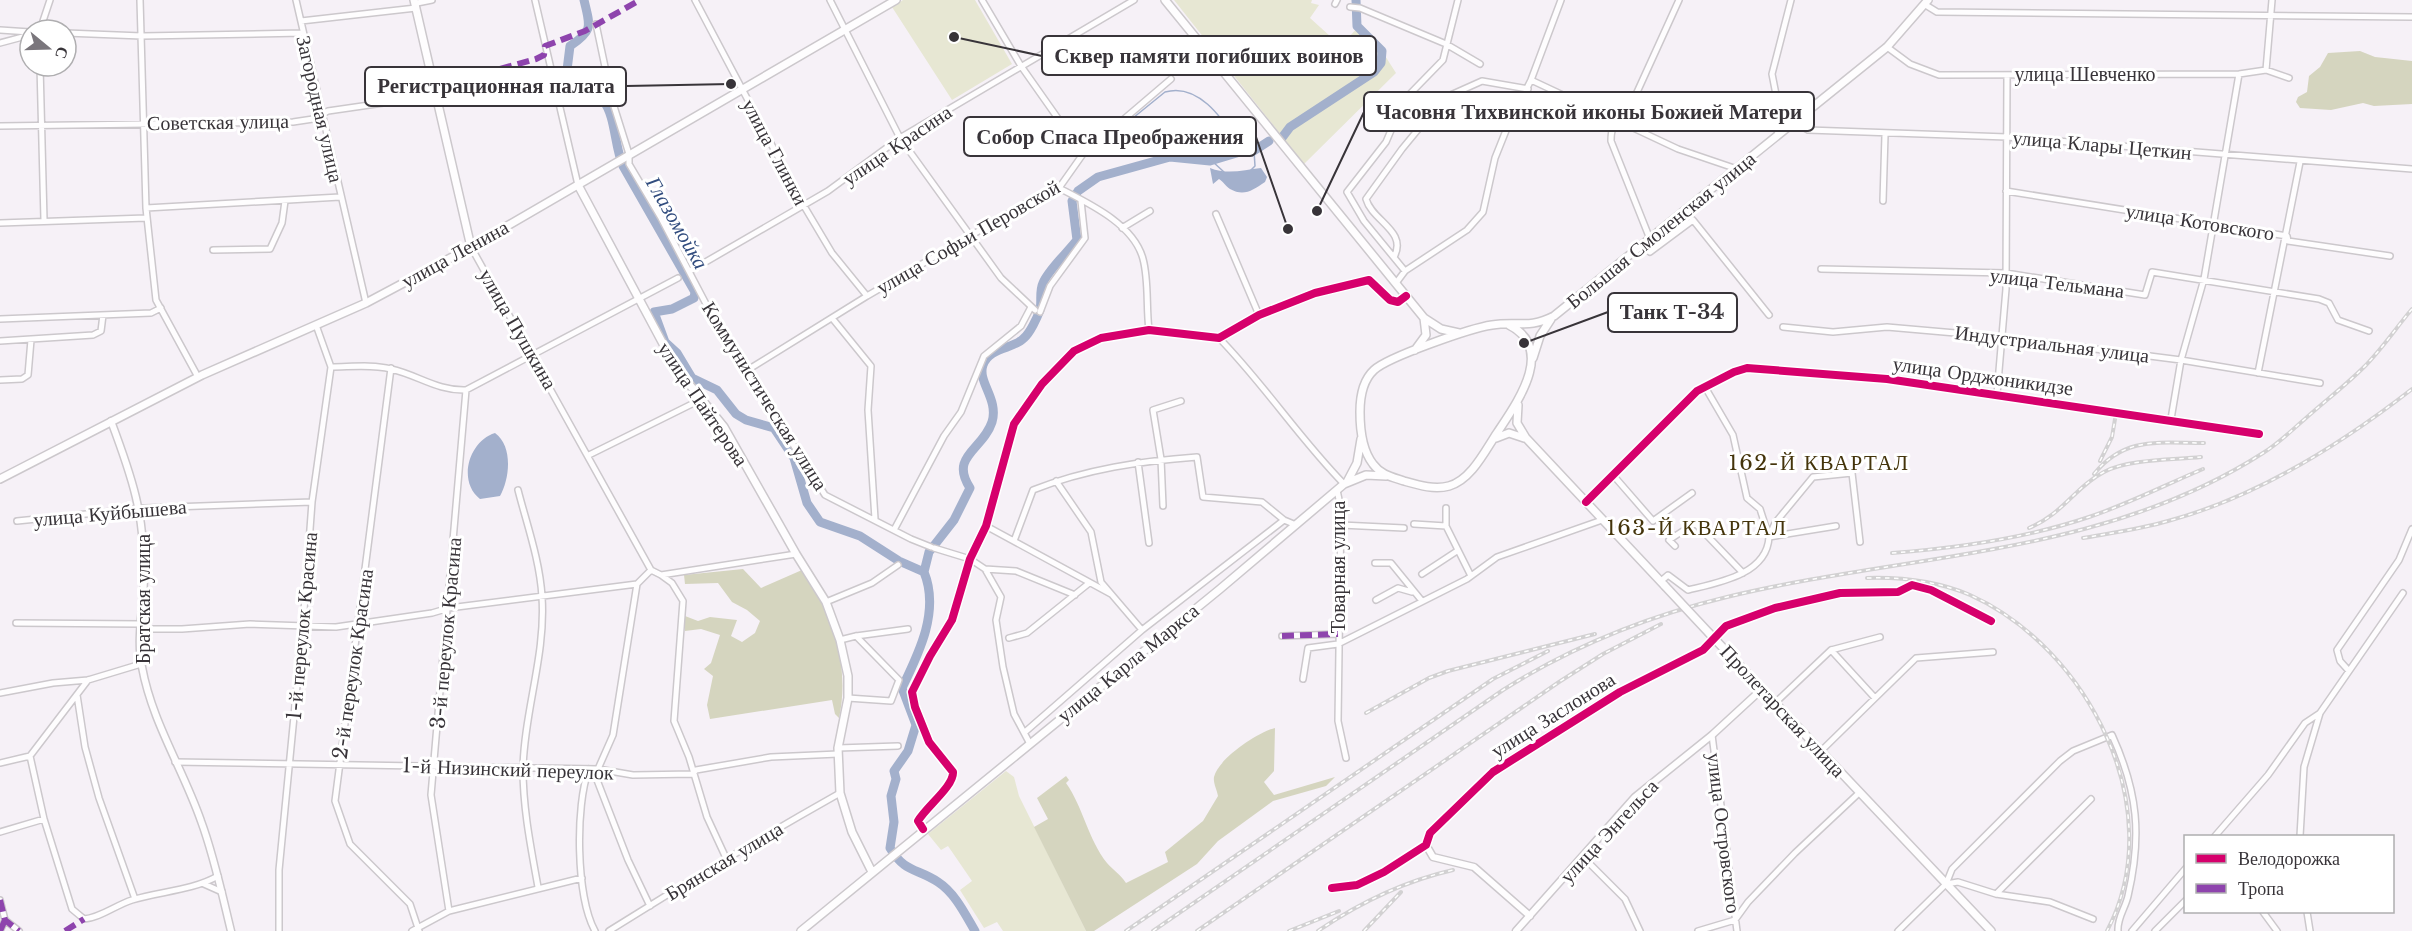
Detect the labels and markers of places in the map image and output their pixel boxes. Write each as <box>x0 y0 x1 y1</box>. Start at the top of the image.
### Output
callout: Сквер памяти погибших воинов <box>1042 36 1376 75</box>
callout: Регистрационная палата <box>365 67 626 106</box>
callout: Часовня Тихвинской иконы Божией Матери <box>1364 92 1814 131</box>
callout: Собор Спаса Преображения <box>964 117 1256 156</box>
callout: Танк Т-34 <box>1608 293 1737 332</box>

